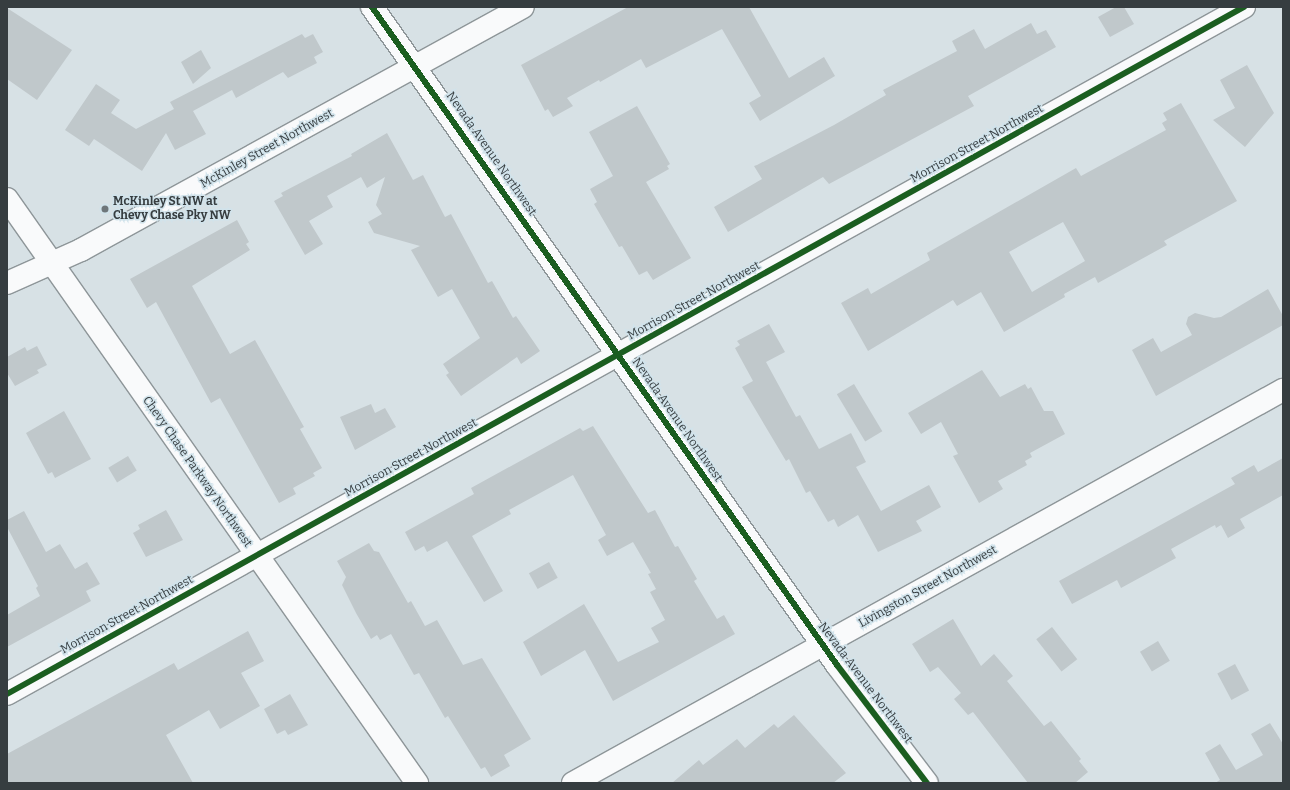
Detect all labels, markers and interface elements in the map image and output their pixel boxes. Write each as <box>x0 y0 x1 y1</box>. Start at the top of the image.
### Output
street label: Nevada Avenue Northwest <box>443 89 539 219</box>
street label: Morrison Street Northwest <box>908 102 1046 186</box>
street label: McKinley Street Northwest <box>198 106 336 192</box>
place label: McKinley St NW at Chevy Chase Pky NW <box>113 195 231 223</box>
marker: McKinley St NW at Chevy Chase Pky NW <box>100 204 110 214</box>
street label: Morrison Street Northwest <box>625 259 763 343</box>
street label: Nevada Avenue Northwest <box>629 355 725 485</box>
street label: Chevy Chase Parkway Northwest <box>139 394 255 550</box>
street label: Morrison Street Northwest <box>342 416 480 500</box>
street label: Livingston Street Northwest <box>856 543 1000 631</box>
street label: Morrison Street Northwest <box>58 573 196 657</box>
street label: Nevada Avenue Northwest <box>815 620 915 746</box>

